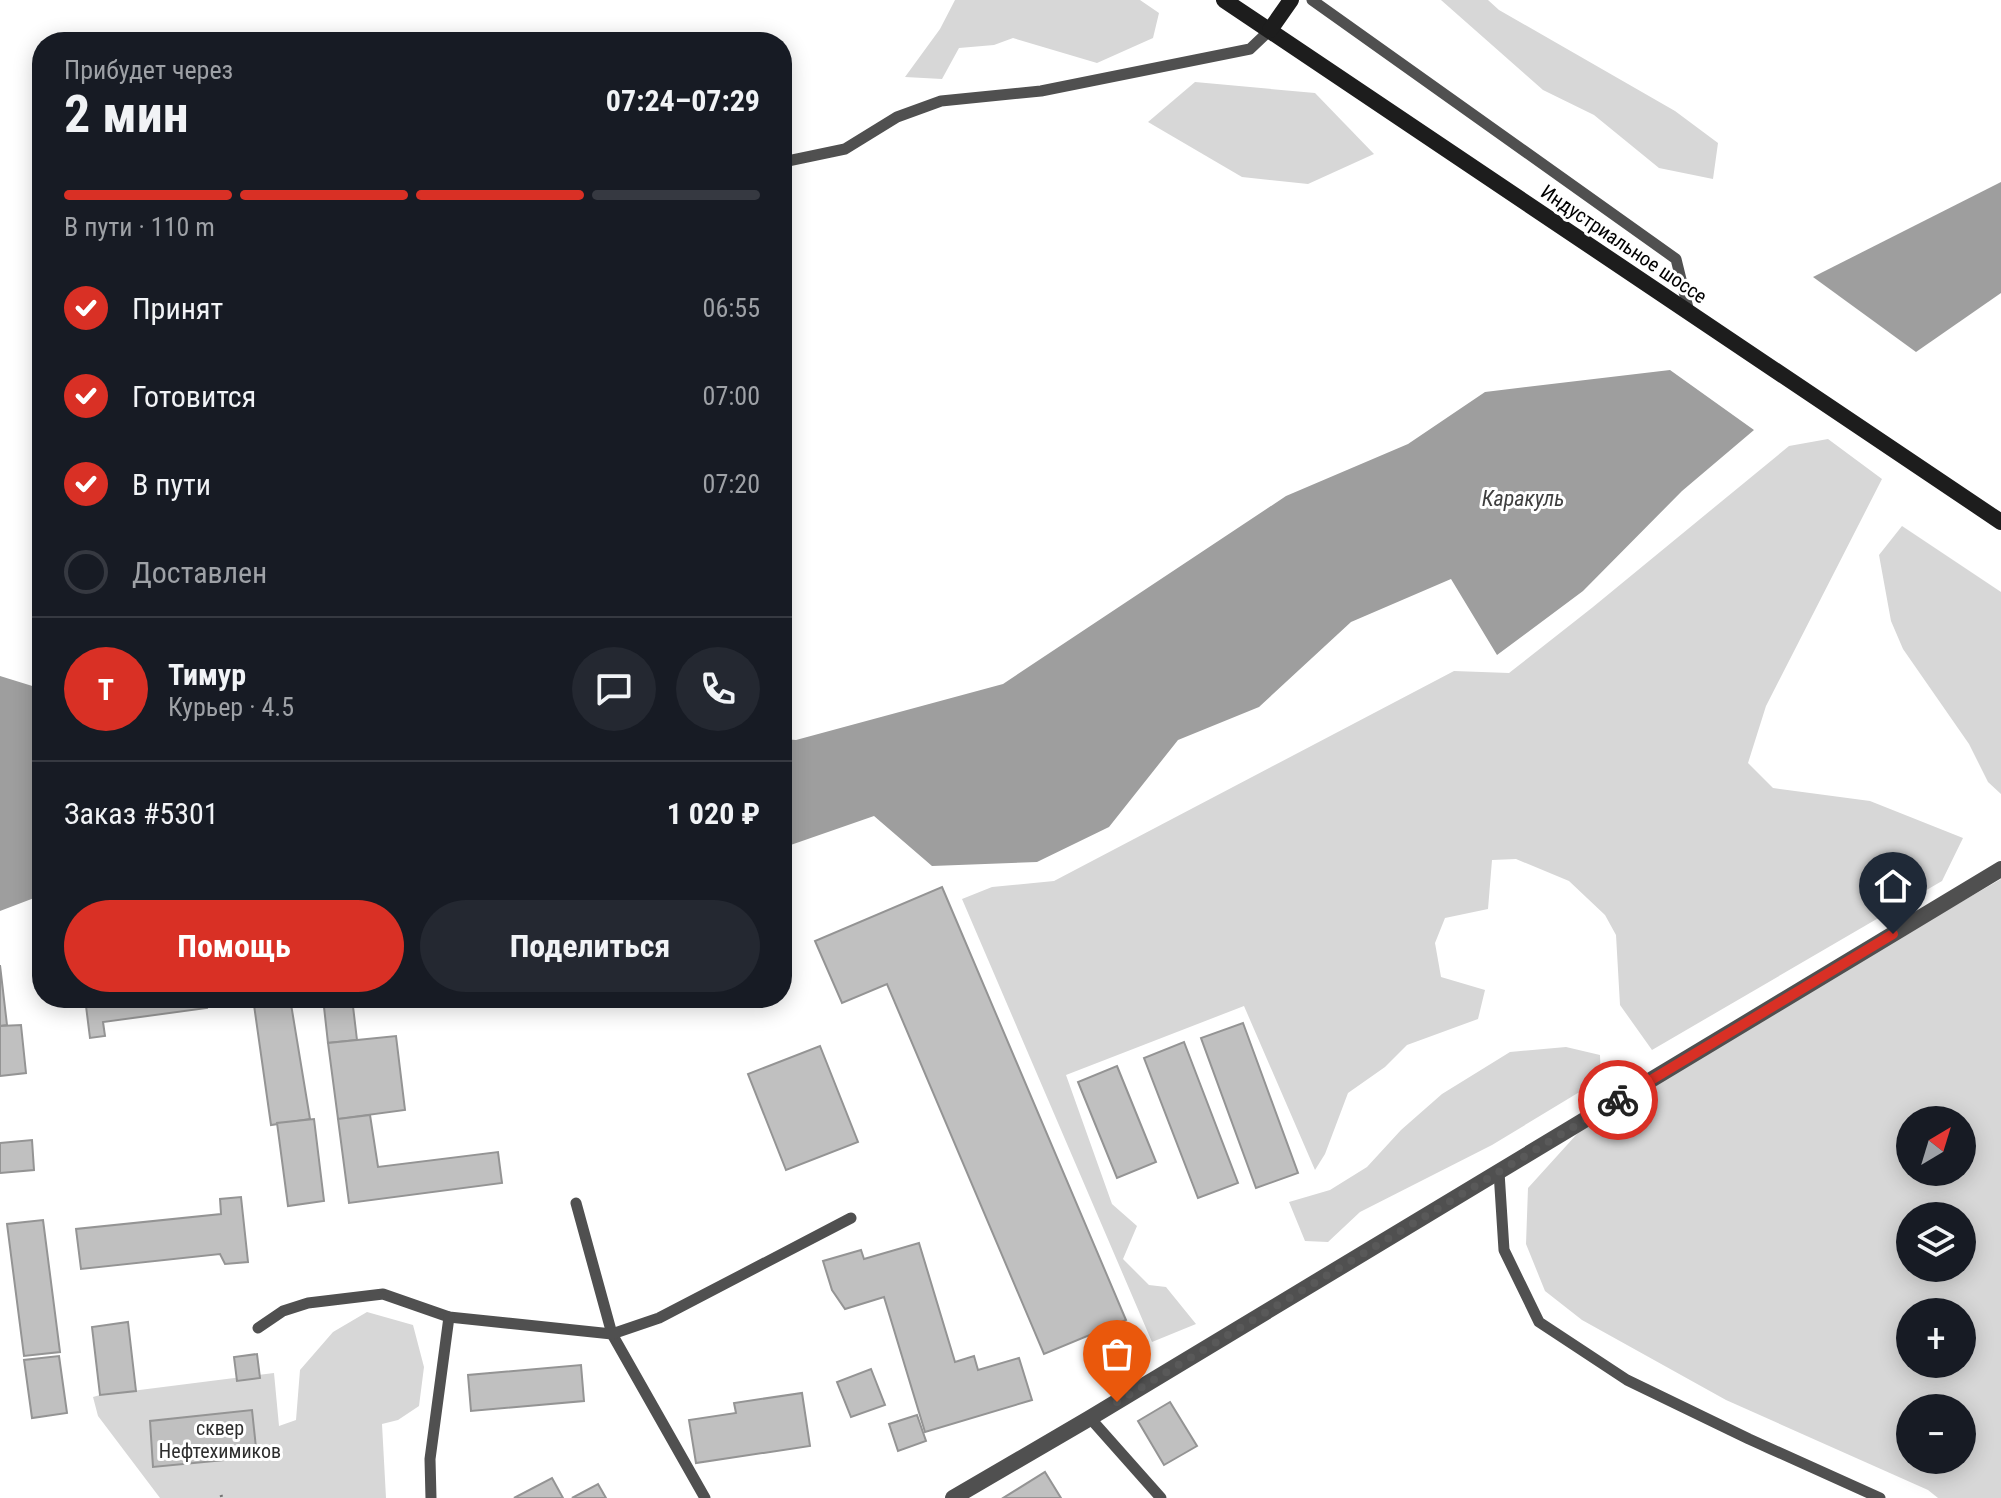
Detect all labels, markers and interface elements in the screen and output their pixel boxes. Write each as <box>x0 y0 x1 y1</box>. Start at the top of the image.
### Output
text: Прибудет через <box>64 55 233 85</box>
text: 07:24–07:29 <box>606 83 760 118</box>
text: 2 мин <box>64 84 189 145</box>
street label: Индустриальное шоссе <box>1537 180 1711 308</box>
text: В пути · 110 m <box>64 212 215 242</box>
icon: check <box>64 286 108 330</box>
text: Принят <box>132 291 223 326</box>
text: 06:55 <box>703 293 760 323</box>
icon: check <box>64 374 108 418</box>
text: Готовится <box>132 379 256 414</box>
text: 07:00 <box>703 381 760 411</box>
icon: check <box>64 462 108 506</box>
text: В пути <box>132 467 211 502</box>
text: 07:20 <box>703 469 760 499</box>
water label: Каракуль <box>1482 486 1564 511</box>
text: Доставлен <box>132 555 267 590</box>
button: chat <box>572 647 656 731</box>
button: phone <box>676 647 760 731</box>
text: Тимур <box>168 657 246 692</box>
text: Т <box>98 672 114 707</box>
text: Курьер · 4.5 <box>168 692 294 722</box>
text: Заказ #5301 <box>64 796 219 831</box>
text: 1 020 ₽ <box>667 796 760 831</box>
pin <box>1859 852 1927 934</box>
icon: home <box>1871 864 1915 908</box>
button: Помощь <box>64 900 404 992</box>
button: Поделиться <box>420 900 760 992</box>
courier <box>1578 1060 1658 1140</box>
icon: bike <box>1596 1078 1640 1122</box>
north arrow <box>1896 1106 1976 1186</box>
map controls <box>1896 1106 1976 1474</box>
button: layers <box>1896 1202 1976 1282</box>
button: + <box>1896 1298 1976 1378</box>
pin <box>1083 1320 1151 1402</box>
icon: bag <box>1095 1332 1139 1376</box>
button: − <box>1896 1394 1976 1474</box>
park label: сквер Нефтехимиков <box>159 1416 281 1463</box>

